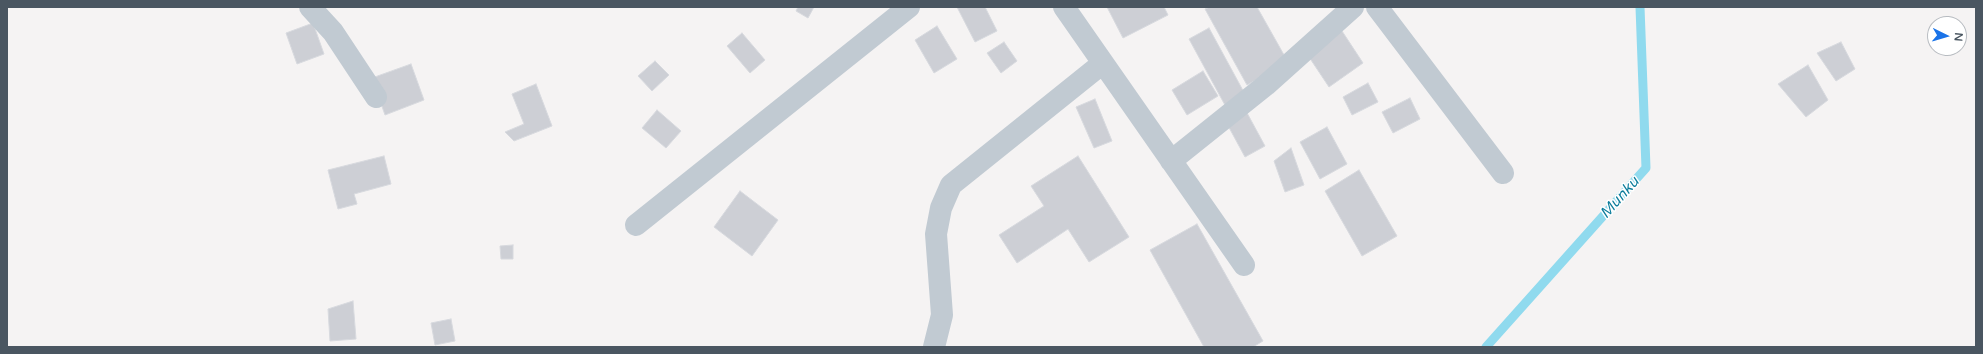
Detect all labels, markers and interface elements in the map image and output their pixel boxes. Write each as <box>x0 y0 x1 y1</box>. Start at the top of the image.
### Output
north arrow <box>1927 16 1967 56</box>
text: N <box>1952 32 1965 42</box>
water label: Munku <box>1597 173 1643 223</box>

